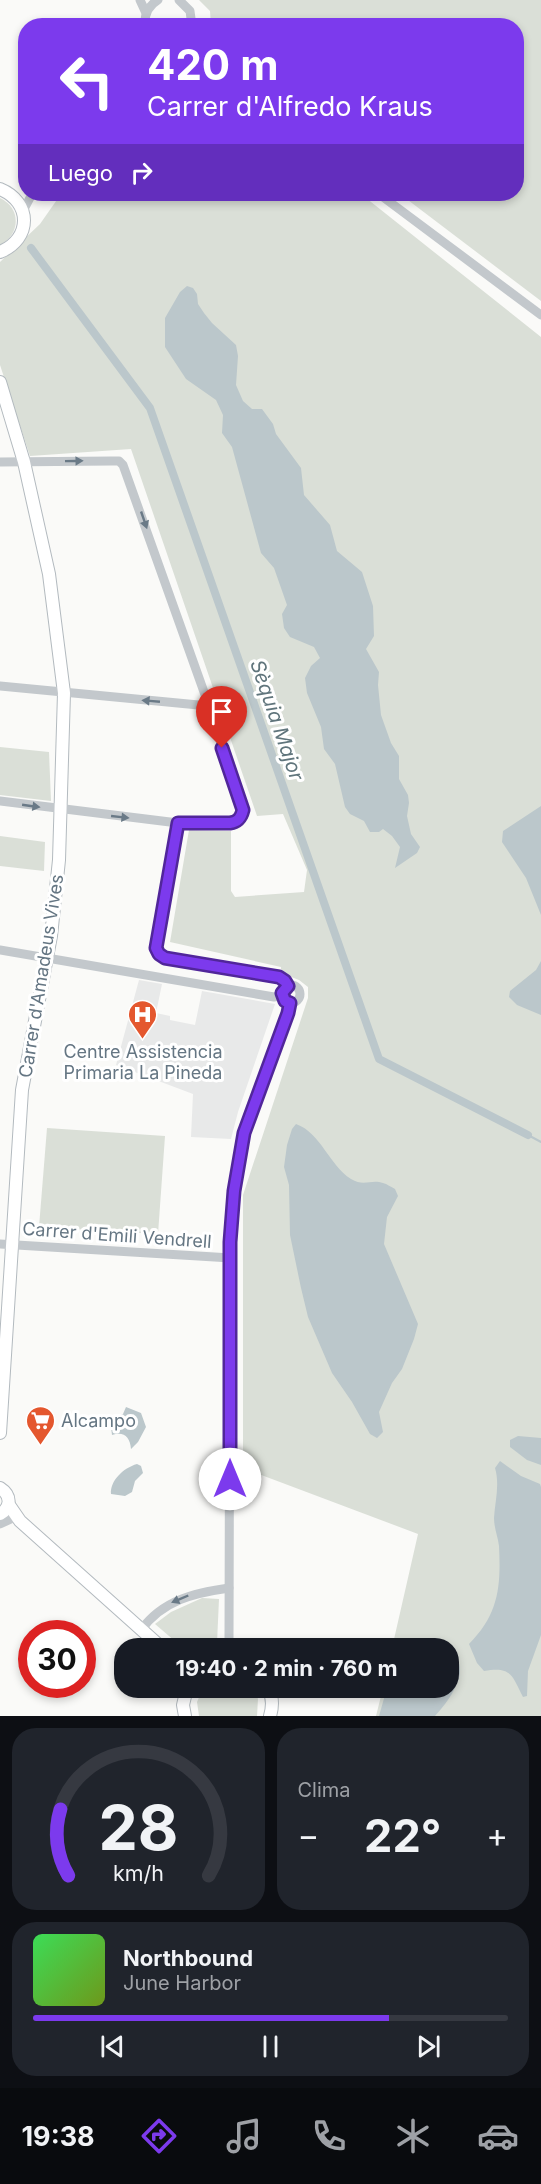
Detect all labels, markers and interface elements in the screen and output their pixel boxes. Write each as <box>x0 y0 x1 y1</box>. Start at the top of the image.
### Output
text: 420 m <box>147 39 278 90</box>
icon: left <box>48 42 126 120</box>
text: Carrer d'Alfredo Kraus <box>147 90 433 123</box>
icon: right <box>125 156 158 189</box>
text: Luego <box>48 160 113 186</box>
one-way arrow <box>65 456 84 466</box>
one-way arrow <box>139 511 149 529</box>
water label: Sèquia Major <box>245 657 309 784</box>
pin <box>196 686 247 748</box>
icon: arrive <box>205 695 238 728</box>
one-way arrow <box>141 696 160 706</box>
one-way arrow <box>22 801 41 810</box>
one-way arrow <box>111 812 130 821</box>
street label: Carrer d'Amadeus Vives <box>15 873 67 1079</box>
hospital icon: Centre Assistencia Primaria La Pineda <box>127 998 159 1040</box>
place label: Centre Assistencia Primaria La Pineda <box>63 1041 223 1083</box>
street label: Carrer d'Emili Vendrell <box>22 1218 212 1252</box>
supermarket icon: Alcampo <box>24 1404 56 1446</box>
place label: Alcampo <box>61 1410 136 1431</box>
position arrow <box>198 1447 262 1511</box>
one-way arrow <box>171 1595 189 1604</box>
speed limit sign: 30 <box>18 1620 96 1698</box>
text: 19:40 · 2 min · 760 m <box>175 1655 398 1681</box>
text: Clima <box>298 1778 351 1802</box>
text: 28 <box>98 1790 178 1865</box>
text: 22° <box>364 1808 441 1863</box>
text: − <box>298 1815 319 1855</box>
text: + <box>486 1815 508 1855</box>
text: km/h <box>113 1860 164 1886</box>
text: Northbound <box>123 1945 253 1971</box>
text: June Harbor <box>123 1971 241 1995</box>
icon: previous <box>96 2030 129 2063</box>
icon: pause <box>254 2030 287 2063</box>
icon: next <box>412 2030 445 2063</box>
icon: directions <box>138 2115 180 2157</box>
icon: music <box>223 2115 265 2157</box>
icon: phone <box>308 2115 350 2157</box>
icon: climate <box>392 2115 434 2157</box>
icon: car <box>477 2115 519 2157</box>
text: 19:38 <box>21 2120 95 2153</box>

